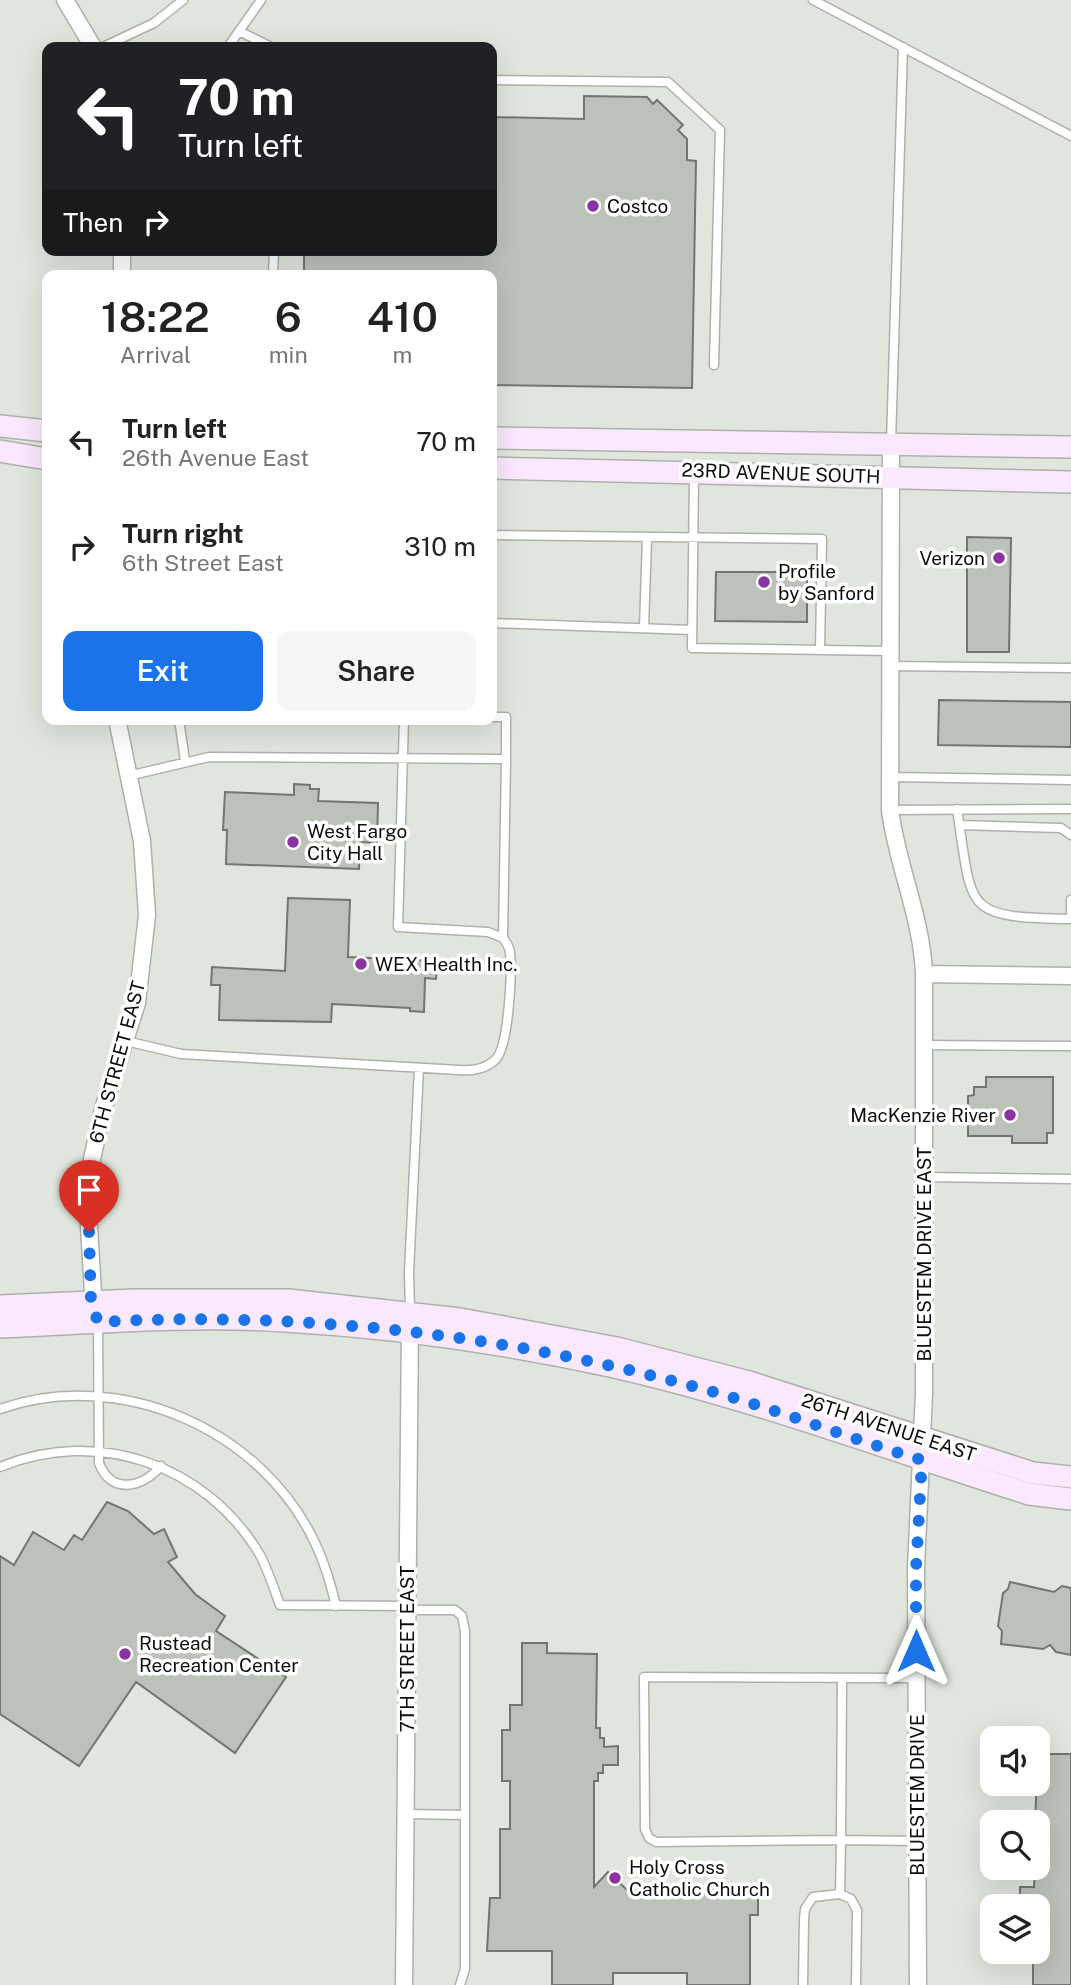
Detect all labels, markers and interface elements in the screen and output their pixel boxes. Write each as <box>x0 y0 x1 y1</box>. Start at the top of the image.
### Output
text: 70 m <box>178 68 295 126</box>
icon: left <box>63 70 154 161</box>
text: Turn left <box>178 127 303 164</box>
place label: Costco <box>607 195 668 217</box>
marker: Costco <box>585 198 601 214</box>
icon: right <box>137 203 175 241</box>
text: Then <box>63 207 123 238</box>
text: 18:22 <box>101 292 210 341</box>
text: 6 <box>275 292 302 341</box>
text: 410 <box>367 292 438 341</box>
text: Arrival <box>120 341 191 368</box>
text: min <box>269 341 308 368</box>
text: m <box>392 341 412 368</box>
text: Turn left <box>122 413 227 444</box>
icon: left <box>63 423 101 461</box>
text: 70 m <box>416 426 476 457</box>
text: 26th Avenue East <box>122 444 309 471</box>
street label: 23RD AVENUE SOUTH <box>681 459 881 487</box>
text: Turn right <box>122 518 244 549</box>
icon: right <box>63 528 101 566</box>
text: 310 m <box>404 531 476 562</box>
place label: Verizon <box>919 547 985 569</box>
text: 6th Street East <box>122 549 284 576</box>
marker: Verizon <box>991 550 1007 566</box>
place label: Profile by Sanford <box>778 560 875 604</box>
marker: Profile by Sanford <box>756 574 772 590</box>
button: Exit <box>63 631 263 711</box>
button: Share <box>277 631 476 711</box>
place label: West Fargo City Hall <box>307 820 407 864</box>
marker: West Fargo City Hall <box>285 834 301 850</box>
place label: WEX Health Inc. <box>375 953 517 975</box>
marker: WEX Health Inc. <box>353 956 369 972</box>
street label: 6TH STREET EAST <box>85 978 149 1146</box>
place label: MacKenzie River <box>850 1104 996 1126</box>
marker: MacKenzie River <box>1002 1107 1018 1123</box>
street label: BLUESTEM DRIVE EAST <box>913 1147 935 1361</box>
pin <box>59 1160 119 1232</box>
icon: arrive <box>70 1171 108 1209</box>
street label: 26TH AVENUE EAST <box>799 1388 979 1466</box>
street label: 7TH STREET EAST <box>396 1566 418 1732</box>
position arrow <box>879 1614 953 1688</box>
place label: Rustead Recreation Center <box>139 1632 299 1676</box>
marker: Rustead Recreation Center <box>117 1646 133 1662</box>
street label: BLUESTEM DRIVE <box>906 1714 928 1876</box>
map controls <box>980 1726 1050 1964</box>
button: sound <box>980 1726 1050 1796</box>
button: search <box>980 1810 1050 1880</box>
place label: Holy Cross Catholic Church <box>629 1856 770 1900</box>
marker: Holy Cross Catholic Church <box>607 1870 623 1886</box>
button: layers <box>980 1894 1050 1964</box>

